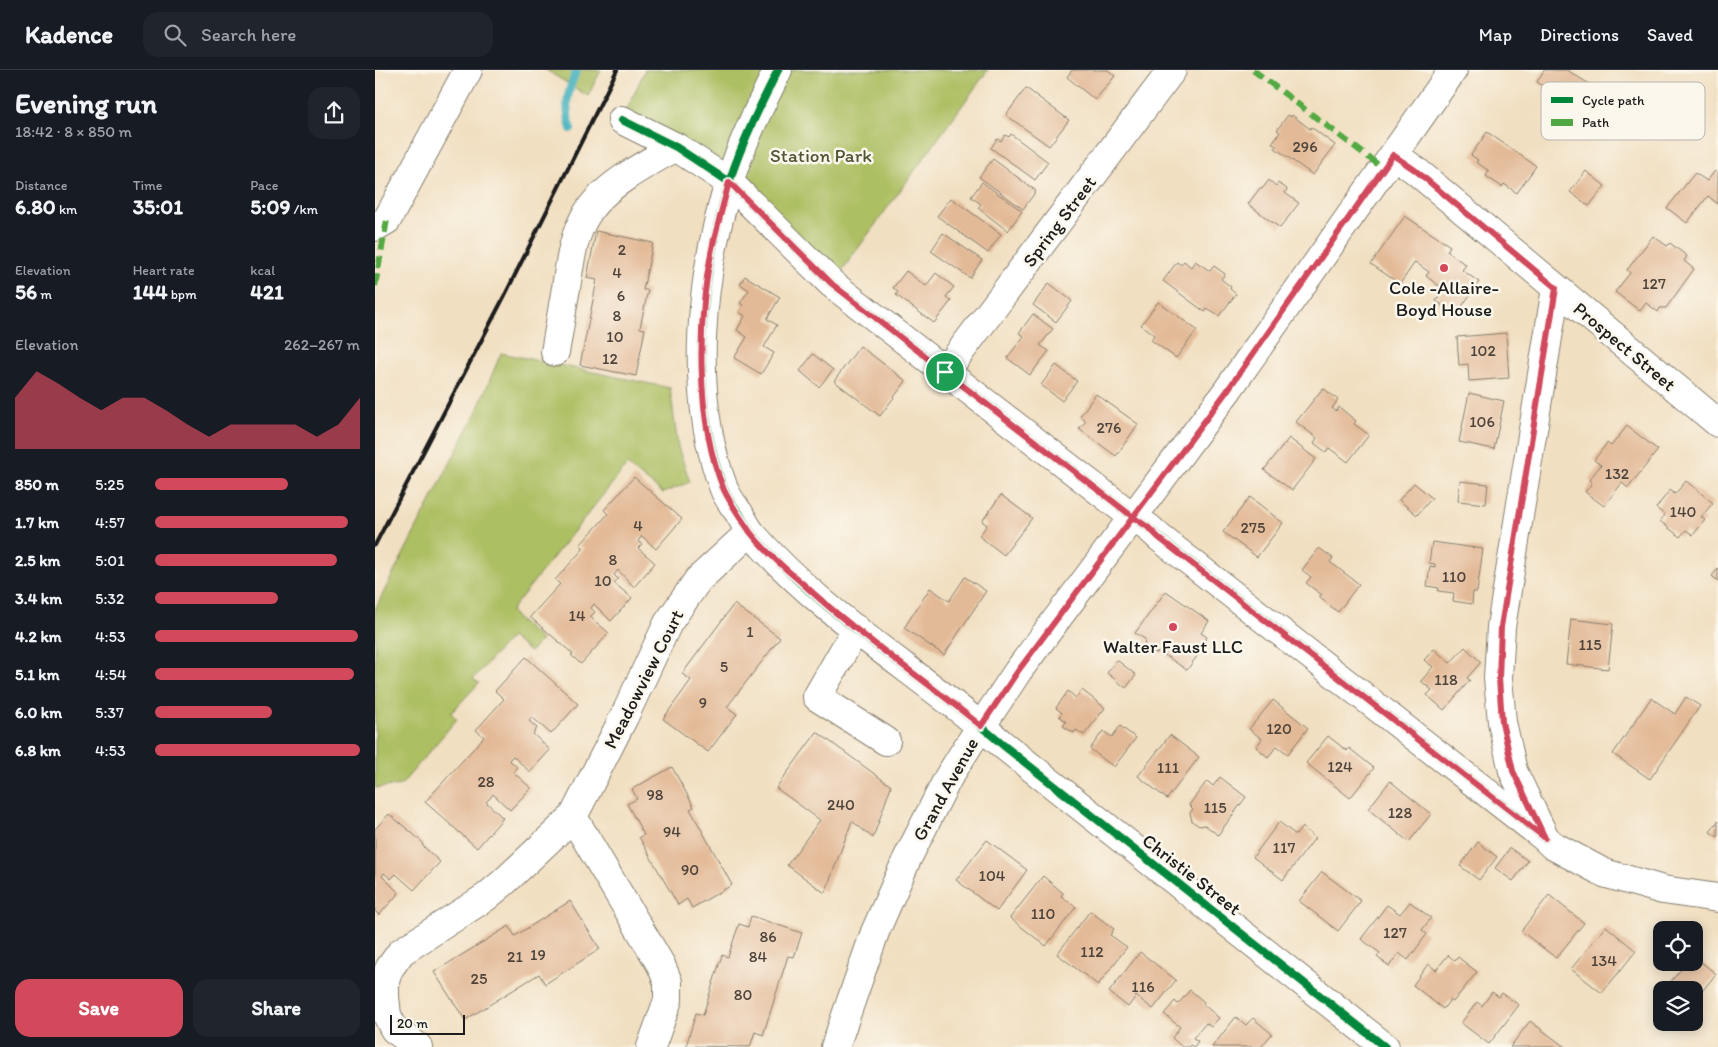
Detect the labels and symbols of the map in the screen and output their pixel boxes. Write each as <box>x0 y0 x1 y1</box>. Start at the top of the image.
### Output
legend <box>1541 82 1705 140</box>
text: Cycle path <box>1582 92 1645 109</box>
text: Path <box>1582 114 1609 131</box>
house number: 296 <box>1292 137 1318 156</box>
park label: Station Park <box>770 144 872 167</box>
street label: Spring Street <box>1018 171 1101 271</box>
house number: 2 <box>618 240 627 259</box>
marker: Cole -Allaire- Boyd House <box>1438 262 1450 274</box>
house number: 4 <box>612 263 622 282</box>
house number: 127 <box>1642 274 1666 293</box>
place label: Cole -Allaire- Boyd House <box>1389 276 1499 321</box>
house number: 6 <box>617 286 625 305</box>
street label: Prospect Street <box>1569 297 1681 396</box>
house number: 8 <box>613 306 622 325</box>
house number: 10 <box>606 327 624 346</box>
house number: 102 <box>1470 341 1496 360</box>
house number: 12 <box>602 349 619 368</box>
pin <box>924 351 966 393</box>
house number: 106 <box>1469 412 1495 431</box>
house number: 276 <box>1097 418 1121 437</box>
house number: 132 <box>1605 464 1630 483</box>
house number: 140 <box>1670 502 1696 521</box>
house number: 4 <box>633 516 643 535</box>
house number: 275 <box>1241 518 1265 537</box>
house number: 8 <box>609 550 618 569</box>
house number: 110 <box>1442 567 1466 586</box>
house number: 10 <box>594 571 612 590</box>
house number: 14 <box>568 606 586 625</box>
street label: Meadowview Court <box>598 606 688 753</box>
marker: Walter Faust LLC <box>1167 621 1179 633</box>
house number: 1 <box>746 622 754 641</box>
place label: Walter Faust LLC <box>1103 635 1243 658</box>
house number: 115 <box>1578 635 1602 654</box>
house number: 5 <box>720 657 728 676</box>
house number: 118 <box>1434 670 1458 689</box>
house number: 9 <box>699 693 707 712</box>
house number: 120 <box>1266 719 1292 738</box>
street label: Grand Avenue <box>908 733 983 845</box>
house number: 124 <box>1327 757 1353 776</box>
house number: 111 <box>1157 758 1180 777</box>
house number: 28 <box>477 772 495 791</box>
house number: 98 <box>646 785 664 804</box>
house number: 240 <box>827 795 855 814</box>
house number: 115 <box>1203 798 1227 817</box>
house number: 128 <box>1388 803 1413 822</box>
house number: 94 <box>663 822 681 841</box>
street label: Christie Street <box>1138 829 1246 920</box>
house number: 117 <box>1273 838 1295 857</box>
house number: 90 <box>681 860 699 879</box>
house number: 104 <box>979 866 1006 885</box>
house number: 110 <box>1031 904 1055 923</box>
house number: 127 <box>1383 923 1407 942</box>
house number: 86 <box>759 927 777 946</box>
house number: 112 <box>1080 942 1104 961</box>
house number: 19 <box>530 945 546 964</box>
house number: 21 <box>507 947 523 966</box>
house number: 84 <box>749 947 768 966</box>
house number: 134 <box>1591 951 1617 970</box>
house number: 25 <box>471 969 487 988</box>
house number: 116 <box>1131 977 1155 996</box>
house number: 80 <box>734 985 752 1004</box>
scale bar <box>390 1012 465 1035</box>

